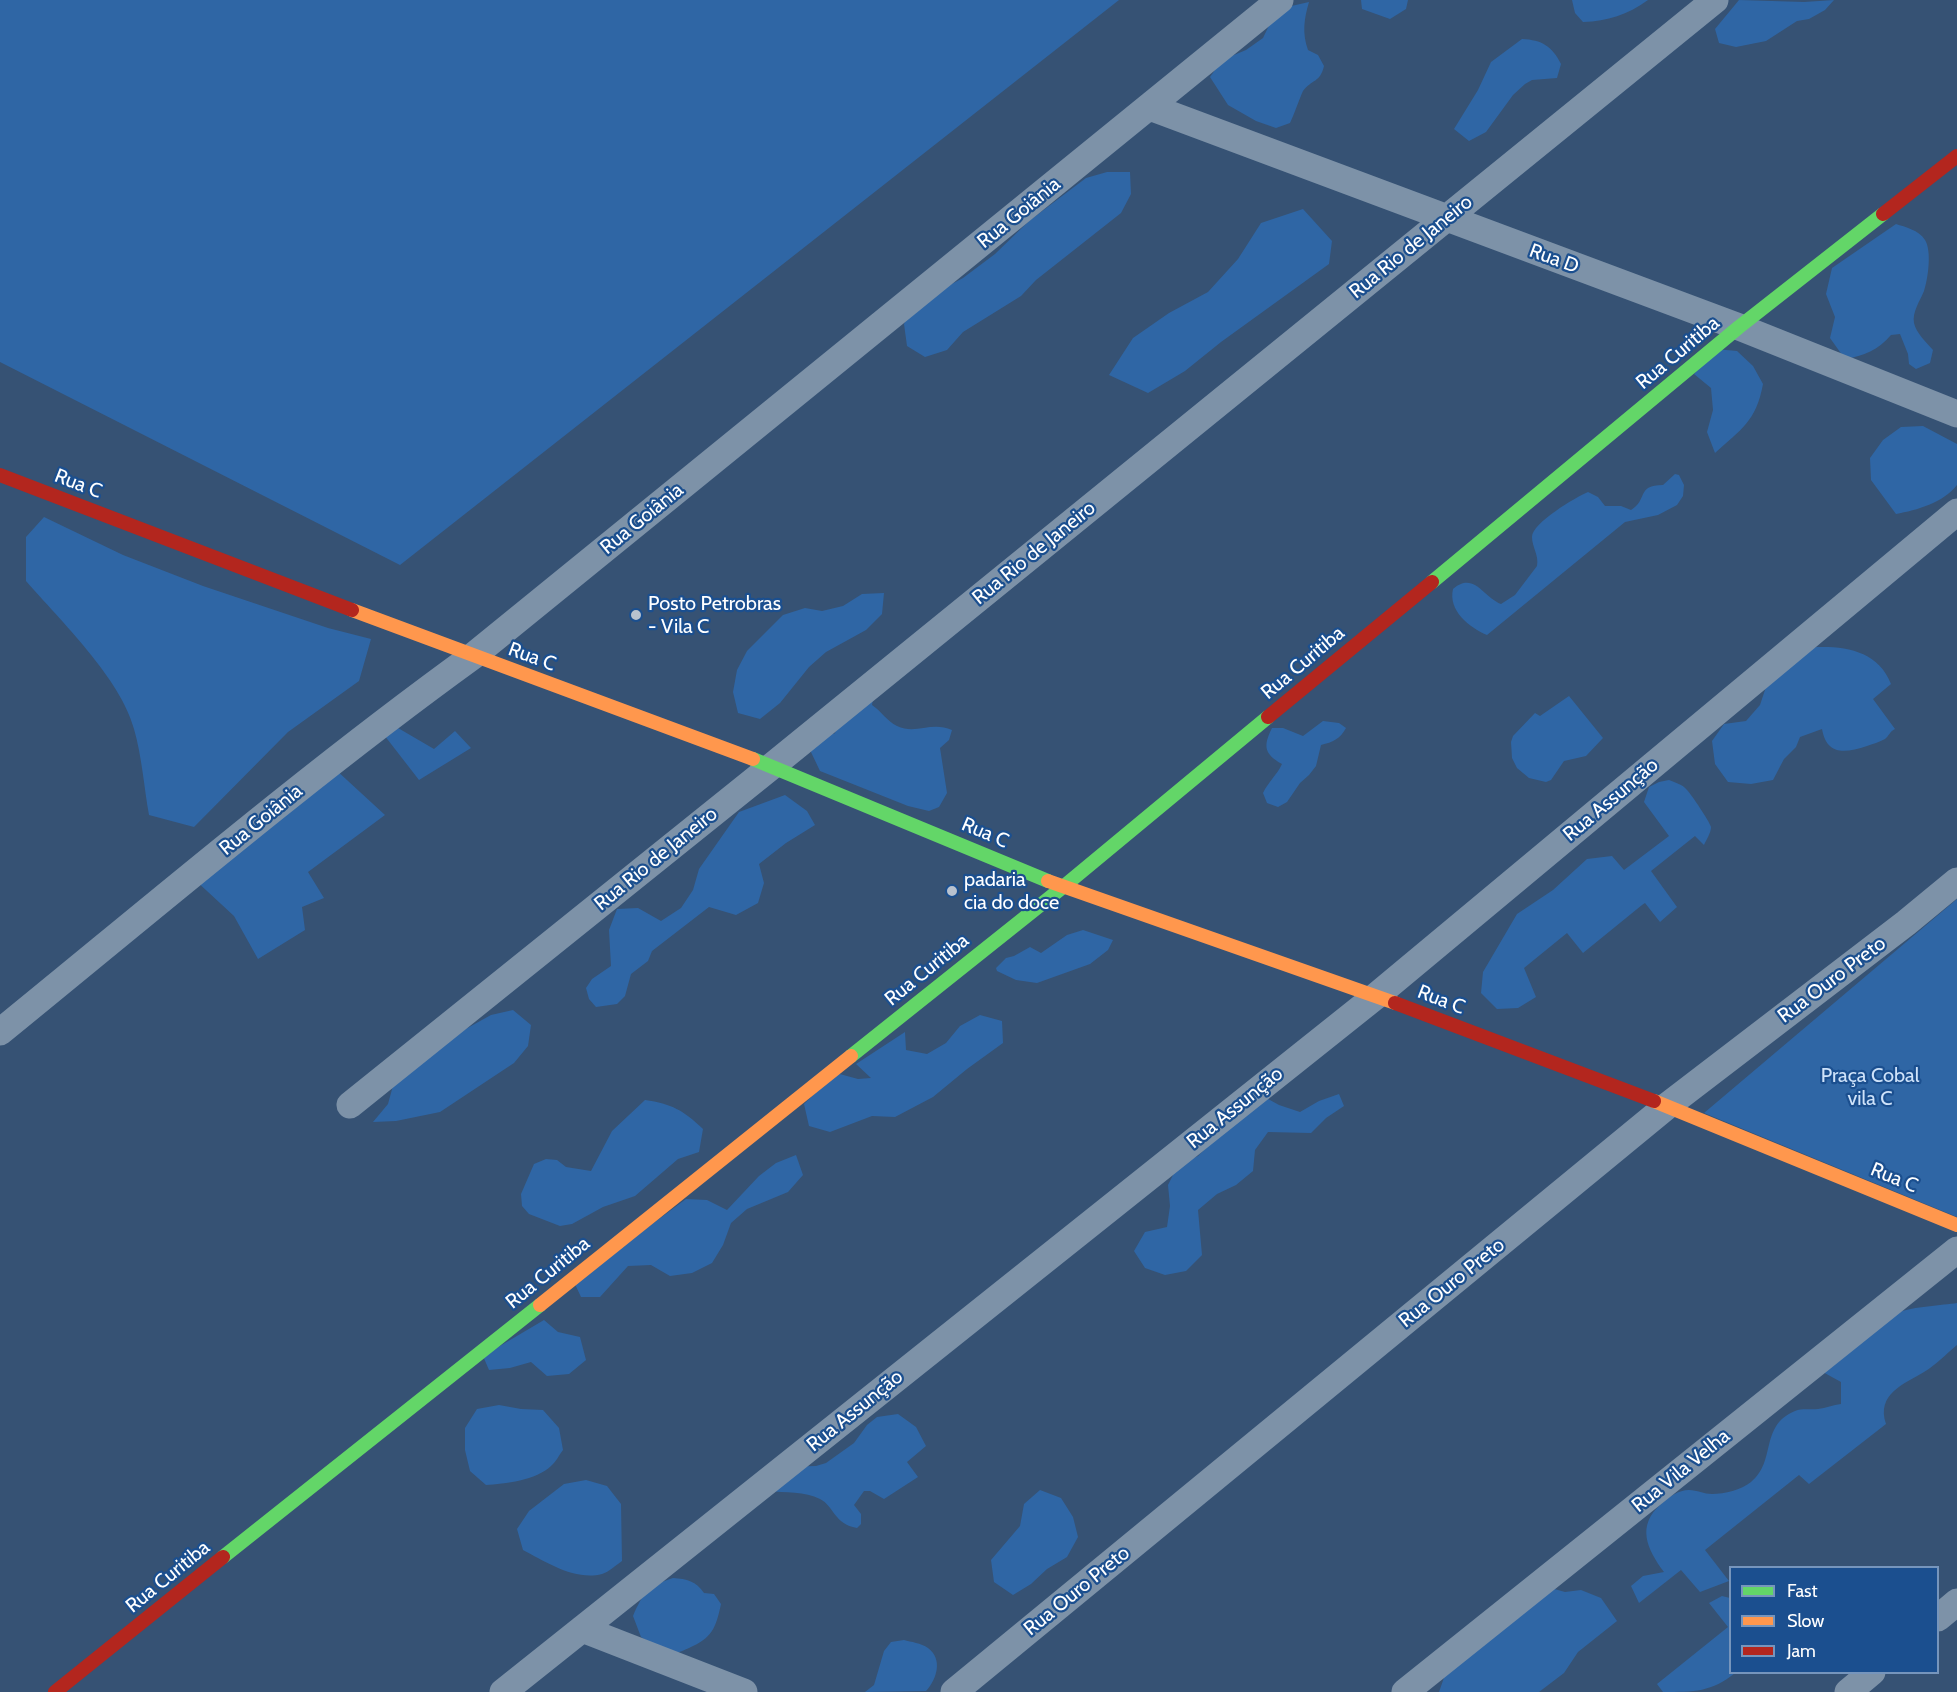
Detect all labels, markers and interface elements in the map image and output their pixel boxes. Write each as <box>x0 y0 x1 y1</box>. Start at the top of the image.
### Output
street label: Rua Goiânia <box>973 172 1065 254</box>
street label: Rua Rio de Janeiro <box>1345 190 1477 304</box>
street label: Rua D <box>1526 239 1582 279</box>
street label: Rua Curitiba <box>1632 311 1724 395</box>
street label: Rua C <box>51 464 105 504</box>
street label: Rua Goiânia <box>596 478 688 560</box>
street label: Rua Rio de Janeiro <box>968 496 1100 610</box>
place label: Posto Petrobras - Vila C <box>648 592 781 639</box>
marker: Posto Petrobras - Vila C <box>629 608 643 622</box>
street label: Rua Curitiba <box>1257 621 1349 705</box>
street label: Rua C <box>505 637 559 677</box>
street label: Rua Assunção <box>1559 753 1663 847</box>
street label: Rua Goiânia <box>215 779 307 861</box>
street label: Rua Rio de Janeiro <box>590 802 722 916</box>
street label: Rua C <box>958 812 1012 854</box>
place label: padaria cia do doce <box>964 868 1059 915</box>
marker: padaria cia do doce <box>945 884 959 898</box>
street label: Rua Curitiba <box>880 929 974 1011</box>
street label: Rua Ouro Preto <box>1773 932 1891 1028</box>
street label: Rua C <box>1414 980 1468 1020</box>
street label: Rua Assunção <box>1182 1062 1288 1154</box>
park label: Praça Cobal vila C <box>1821 1064 1919 1111</box>
street label: Rua C <box>1867 1158 1921 1198</box>
street label: Rua Curitiba <box>501 1232 595 1314</box>
street label: Rua Ouro Preto <box>1394 1233 1510 1333</box>
street label: Rua Assunção <box>802 1365 908 1457</box>
street label: Rua Vila Velha <box>1627 1424 1735 1518</box>
street label: Rua Curitiba <box>121 1536 215 1618</box>
street label: Rua Ouro Preto <box>1019 1541 1135 1641</box>
legend <box>1729 1566 1939 1674</box>
text: Fast <box>1787 1580 1818 1602</box>
text: Slow <box>1787 1610 1824 1632</box>
text: Jam <box>1787 1640 1816 1662</box>

